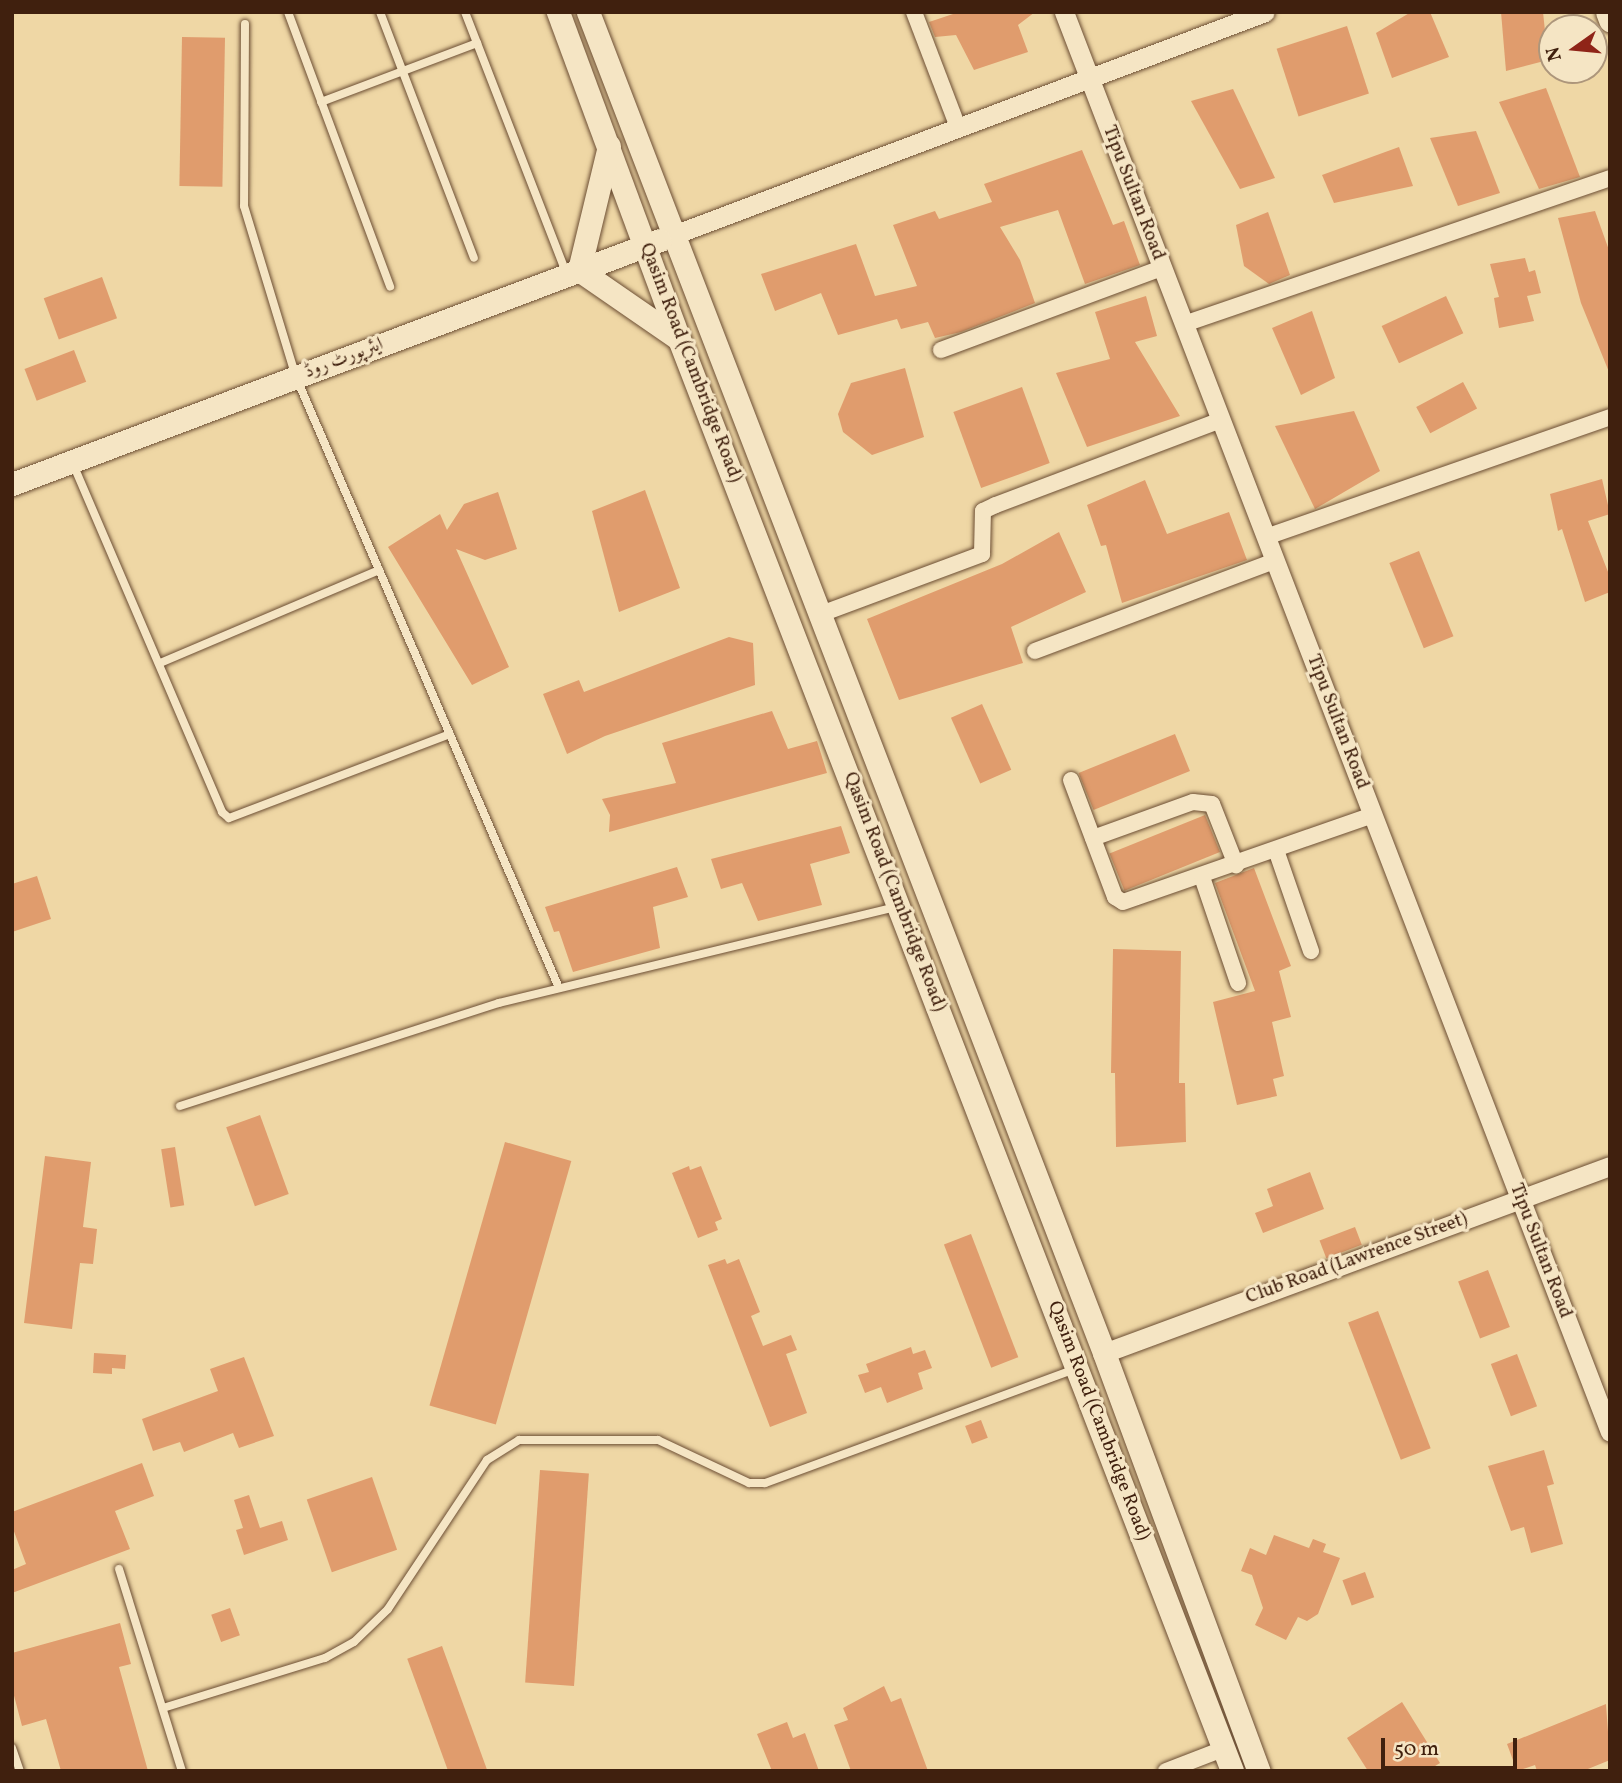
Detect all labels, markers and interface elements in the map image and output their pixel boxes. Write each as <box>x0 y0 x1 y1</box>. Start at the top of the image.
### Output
north arrow <box>1538 14 1608 84</box>
text: N <box>1540 44 1569 64</box>
street label: Tipu Sultan Road <box>1097 122 1169 264</box>
street label: Qasim Road (Cambridge Road) <box>634 240 746 486</box>
street label: ایئرپورٹ روڈ <box>301 334 387 384</box>
street label: Tipu Sultan Road <box>1301 651 1373 793</box>
street label: Qasim Road (Cambridge Road) <box>838 769 950 1015</box>
street label: Tipu Sultan Road <box>1504 1180 1576 1322</box>
street label: Club Road (Lawrence Street) <box>1243 1208 1471 1310</box>
street label: Qasim Road (Cambridge Road) <box>1042 1298 1154 1544</box>
scale bar <box>1384 1724 1520 1768</box>
text: 50 m <box>1394 1735 1439 1764</box>

